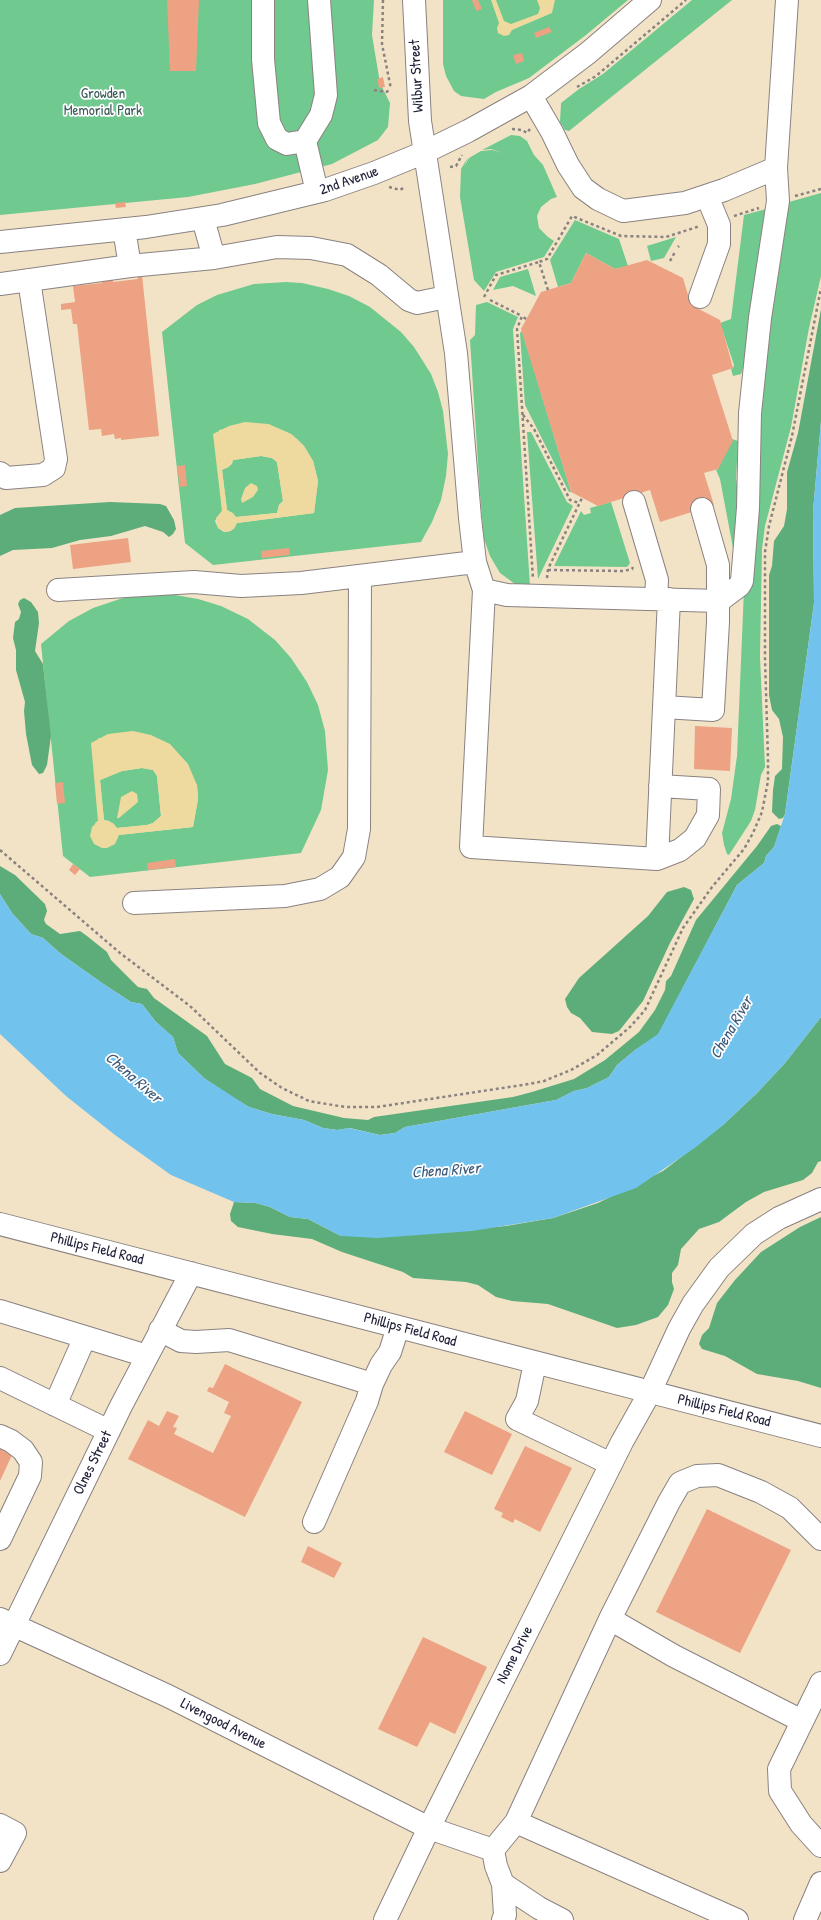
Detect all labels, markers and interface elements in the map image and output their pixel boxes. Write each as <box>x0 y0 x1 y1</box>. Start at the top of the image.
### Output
street label: Wilbur Street <box>406 39 428 113</box>
park label: Growden Memorial Park <box>64 85 142 120</box>
street label: 2nd Avenue <box>317 163 381 199</box>
water label: Chena River <box>706 993 758 1063</box>
water label: Chena River <box>101 1048 165 1108</box>
water label: Chena River <box>411 1159 481 1183</box>
street label: Phillips Field Road <box>49 1229 145 1269</box>
street label: Phillips Field Road <box>362 1309 458 1351</box>
street label: Phillips Field Road <box>676 1391 772 1431</box>
street label: Olnes Street <box>70 1428 116 1498</box>
street label: Nome Drive <box>493 1623 537 1687</box>
street label: Livengood Avenue <box>177 1695 269 1753</box>

